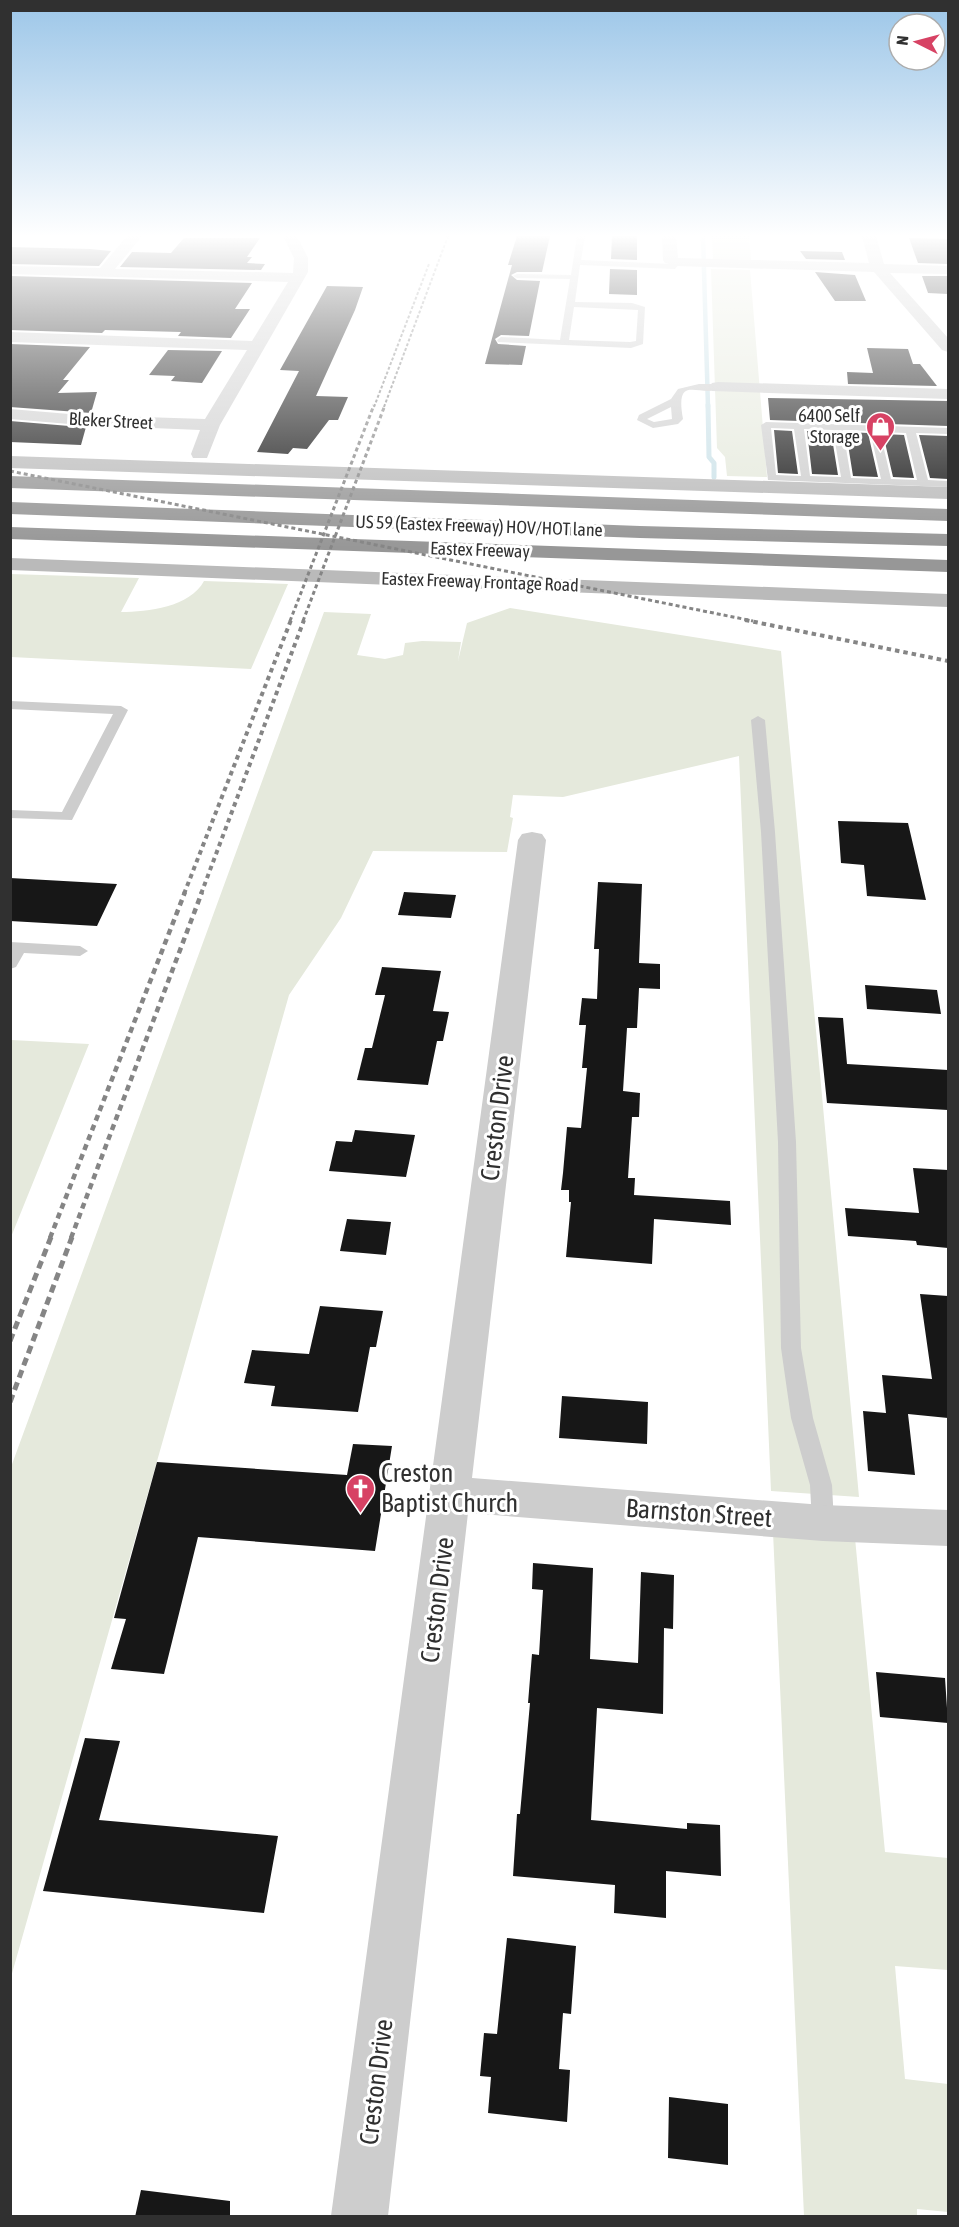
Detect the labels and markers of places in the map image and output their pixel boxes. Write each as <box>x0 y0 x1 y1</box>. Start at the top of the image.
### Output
place label: 6400 Self Storage <box>798 405 860 447</box>
shop icon: 6400 Self Storage <box>865 410 897 452</box>
place label: Creston Baptist Church <box>381 1458 518 1518</box>
church icon: Creston Baptist Church <box>344 1472 376 1514</box>

